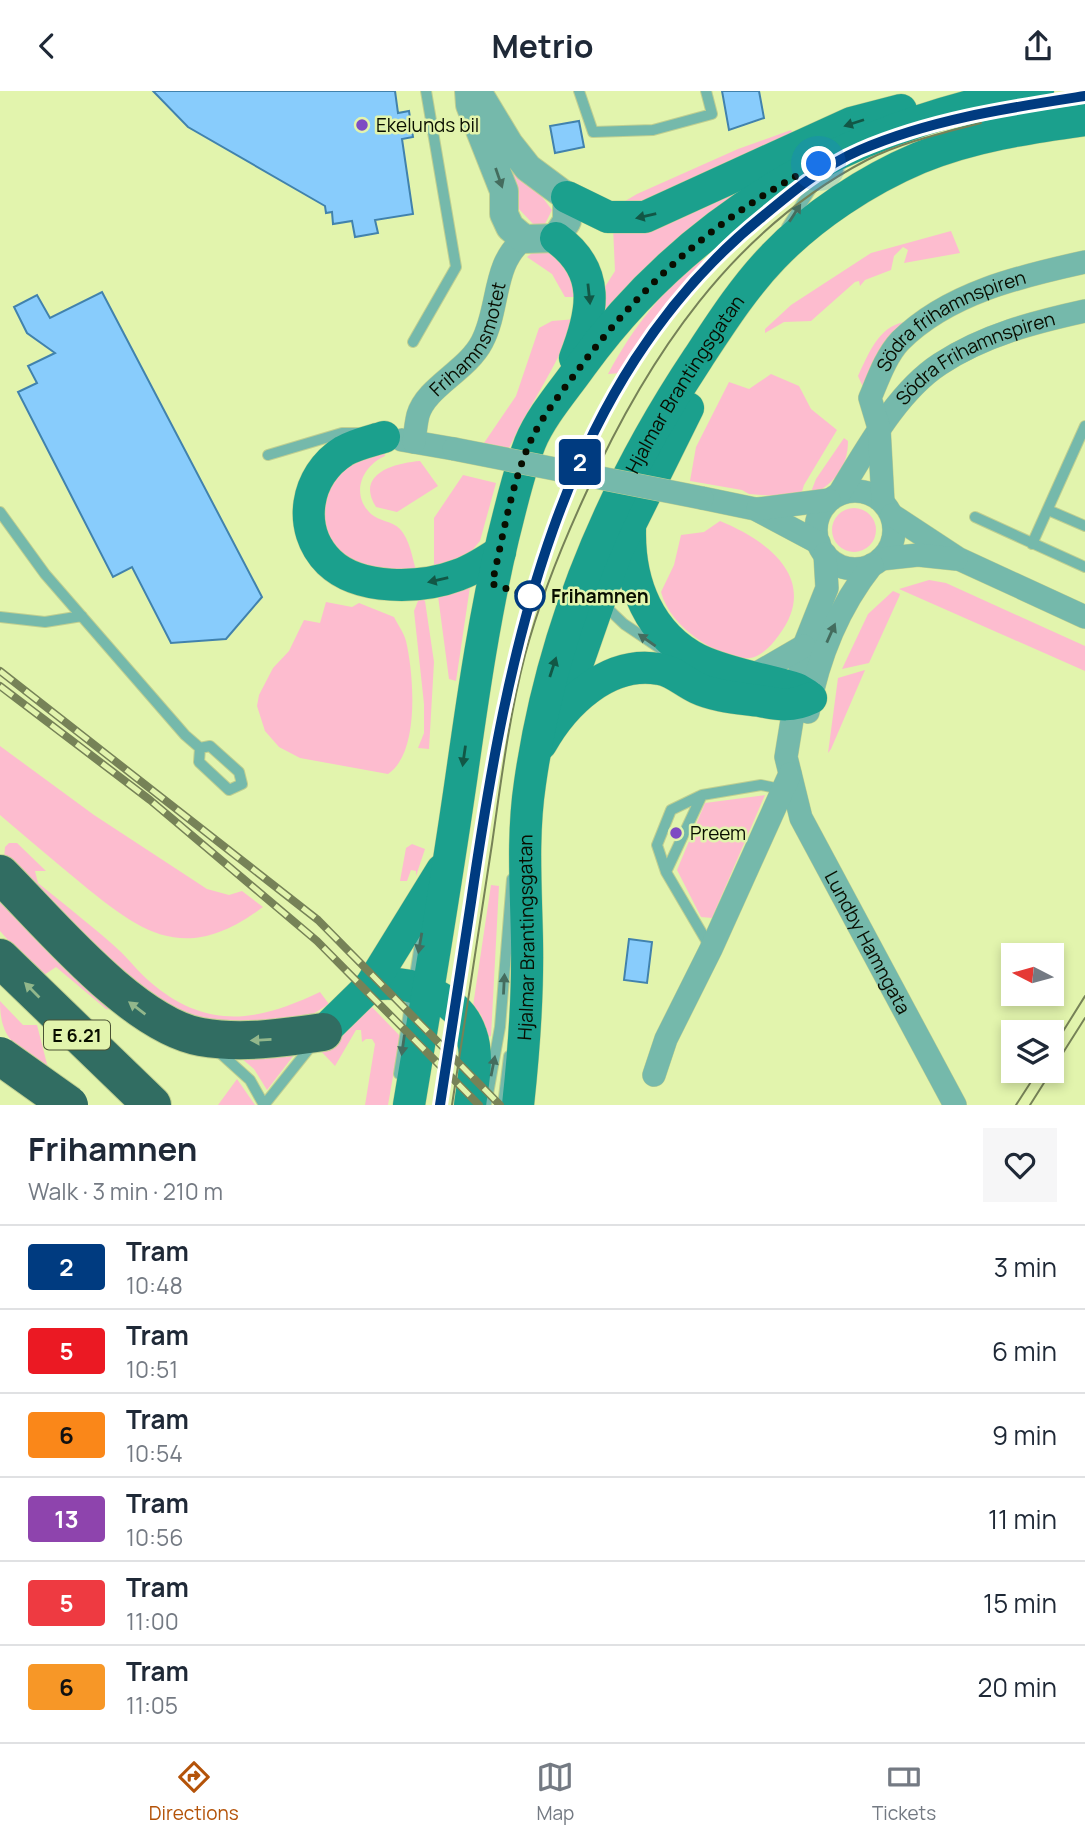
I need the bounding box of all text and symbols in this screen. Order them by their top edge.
text: Metrio [491,24,594,68]
icon: back [28,27,66,65]
icon: share [1019,27,1057,65]
place label: Ekelunds bil [376,112,479,138]
marker: Ekelunds bil [354,117,370,133]
one-way arrow [843,118,864,129]
your location [801,146,836,181]
one-way arrow [494,168,505,189]
one-way arrow [789,204,802,223]
one-way arrow [635,211,657,222]
street label: Södra frihamnspiren [870,264,1029,376]
street label: Frihamnsmotet [423,279,511,402]
one-way arrow [583,283,594,305]
street label: Hjalmar Brantingsgatan [619,290,750,478]
street label: Södra Frihamnspiren [889,305,1058,410]
line badge: 2 [557,439,603,485]
text: 2 [573,445,587,478]
one-way arrow [427,575,449,586]
marker: Frihamnen [515,581,545,611]
place label: Frihamnen [551,583,649,609]
one-way arrow [826,623,837,643]
one-way arrow [638,633,656,647]
one-way arrow [548,657,559,678]
one-way arrow [458,745,469,767]
place label: Preem [690,820,746,846]
marker: Preem [668,825,684,841]
street label: Hjalmar Brantingsgatan [511,834,540,1041]
street label: Lundby Hamngata [819,866,917,1019]
one-way arrow [414,932,425,954]
north arrow [1001,943,1064,1006]
map controls [1001,943,1064,1083]
one-way arrow [498,973,509,995]
one-way arrow [24,982,41,998]
one-way arrow [129,1000,147,1015]
button: layers [1001,1020,1064,1083]
road number: E 6.21 [44,1021,110,1050]
one-way arrow [250,1034,272,1045]
one-way arrow [397,1035,408,1057]
one-way arrow [487,1055,498,1077]
text: Frihamnen [28,1126,197,1171]
button: heart [983,1128,1057,1202]
text: Walk · 3 min · 210 m [28,1175,223,1207]
text: Tram [126,1233,189,1269]
text: 3 min [994,1249,1057,1285]
text: 2 [59,1250,74,1283]
text: 10:48 [126,1269,183,1301]
text: Tram [126,1317,189,1353]
text: 6 min [992,1333,1057,1369]
text: 5 [59,1334,74,1367]
text: 10:51 [126,1353,178,1385]
text: Tram [126,1401,189,1437]
text: 9 min [992,1417,1057,1453]
text: 6 [59,1418,74,1451]
text: 10:54 [126,1437,183,1469]
text: Tram [126,1485,189,1521]
text: 11 min [988,1501,1057,1537]
text: 13 [54,1502,79,1535]
text: 10:56 [126,1521,183,1553]
text: Tram [126,1569,189,1605]
text: 15 min [983,1585,1057,1621]
text: 5 [59,1586,74,1619]
text: 11:00 [126,1605,179,1637]
text: Tram [126,1653,189,1689]
text: 20 min [978,1669,1057,1705]
text: 6 [59,1670,74,1703]
text: 11:05 [126,1689,178,1721]
tab: Directions [149,1758,239,1826]
tab: Map [536,1758,574,1826]
tab: Tickets [872,1758,936,1826]

